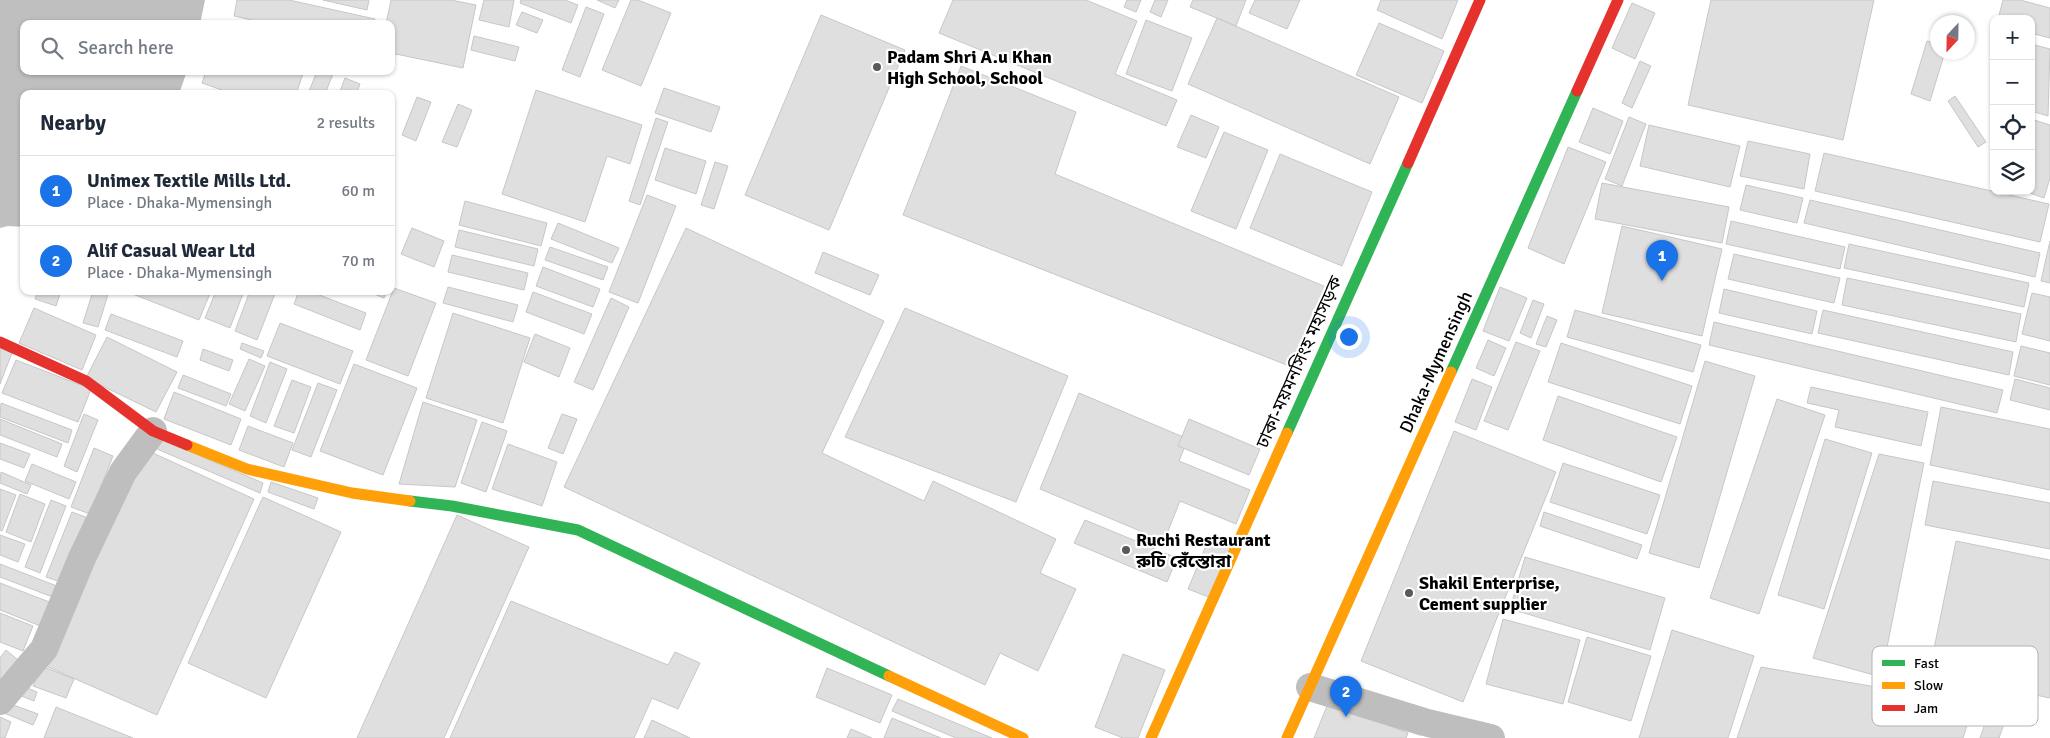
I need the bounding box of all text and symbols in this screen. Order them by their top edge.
north arrow [1930,15,1975,60]
map controls [1990,15,2035,195]
button: + [1990,15,2035,60]
search box [20,20,395,75]
icon: search [38,34,66,62]
text: Search here [78,36,174,60]
place label: Padam Shri A.u Khan High School, School [887,46,1052,89]
button: − [1990,60,2035,105]
marker: Padam Shri A.u Khan High School, School [871,61,883,73]
button: locate [1990,105,2035,150]
text: Nearby [40,110,106,136]
text: 2 results [316,113,375,133]
button: layers [1990,150,2035,195]
text: Unimex Textile Mills Ltd. [87,169,291,193]
text: 1 [52,181,60,201]
text: 60 m [341,181,375,201]
text: Place · Dhaka-Mymensingh [87,193,272,213]
text: Alif Casual Wear Ltd [87,239,255,263]
pin: 1 [1646,240,1678,281]
text: 2 [52,251,60,271]
text: 70 m [341,251,375,271]
text: Place · Dhaka-Mymensingh [87,263,272,283]
street label: ঢাকা-ময়মনসিংহ মহাসড়ক [1251,272,1347,452]
street label: Dhaka-Mymensingh [1395,288,1477,436]
your location [1336,324,1362,350]
place label: Ruchi Restaurant রুচি রেঁস্তোরা [1135,529,1271,572]
marker: Ruchi Restaurant রুচি রেঁস্তোরা [1120,544,1132,556]
place label: Shakil Enterprise, Cement supplier [1419,572,1560,615]
marker: Shakil Enterprise, Cement supplier [1403,587,1415,599]
legend [1872,646,2038,726]
text: Fast [1914,655,1939,672]
pin: 2 [1330,676,1362,717]
text: Slow [1914,677,1943,694]
text: Jam [1914,700,1938,717]

